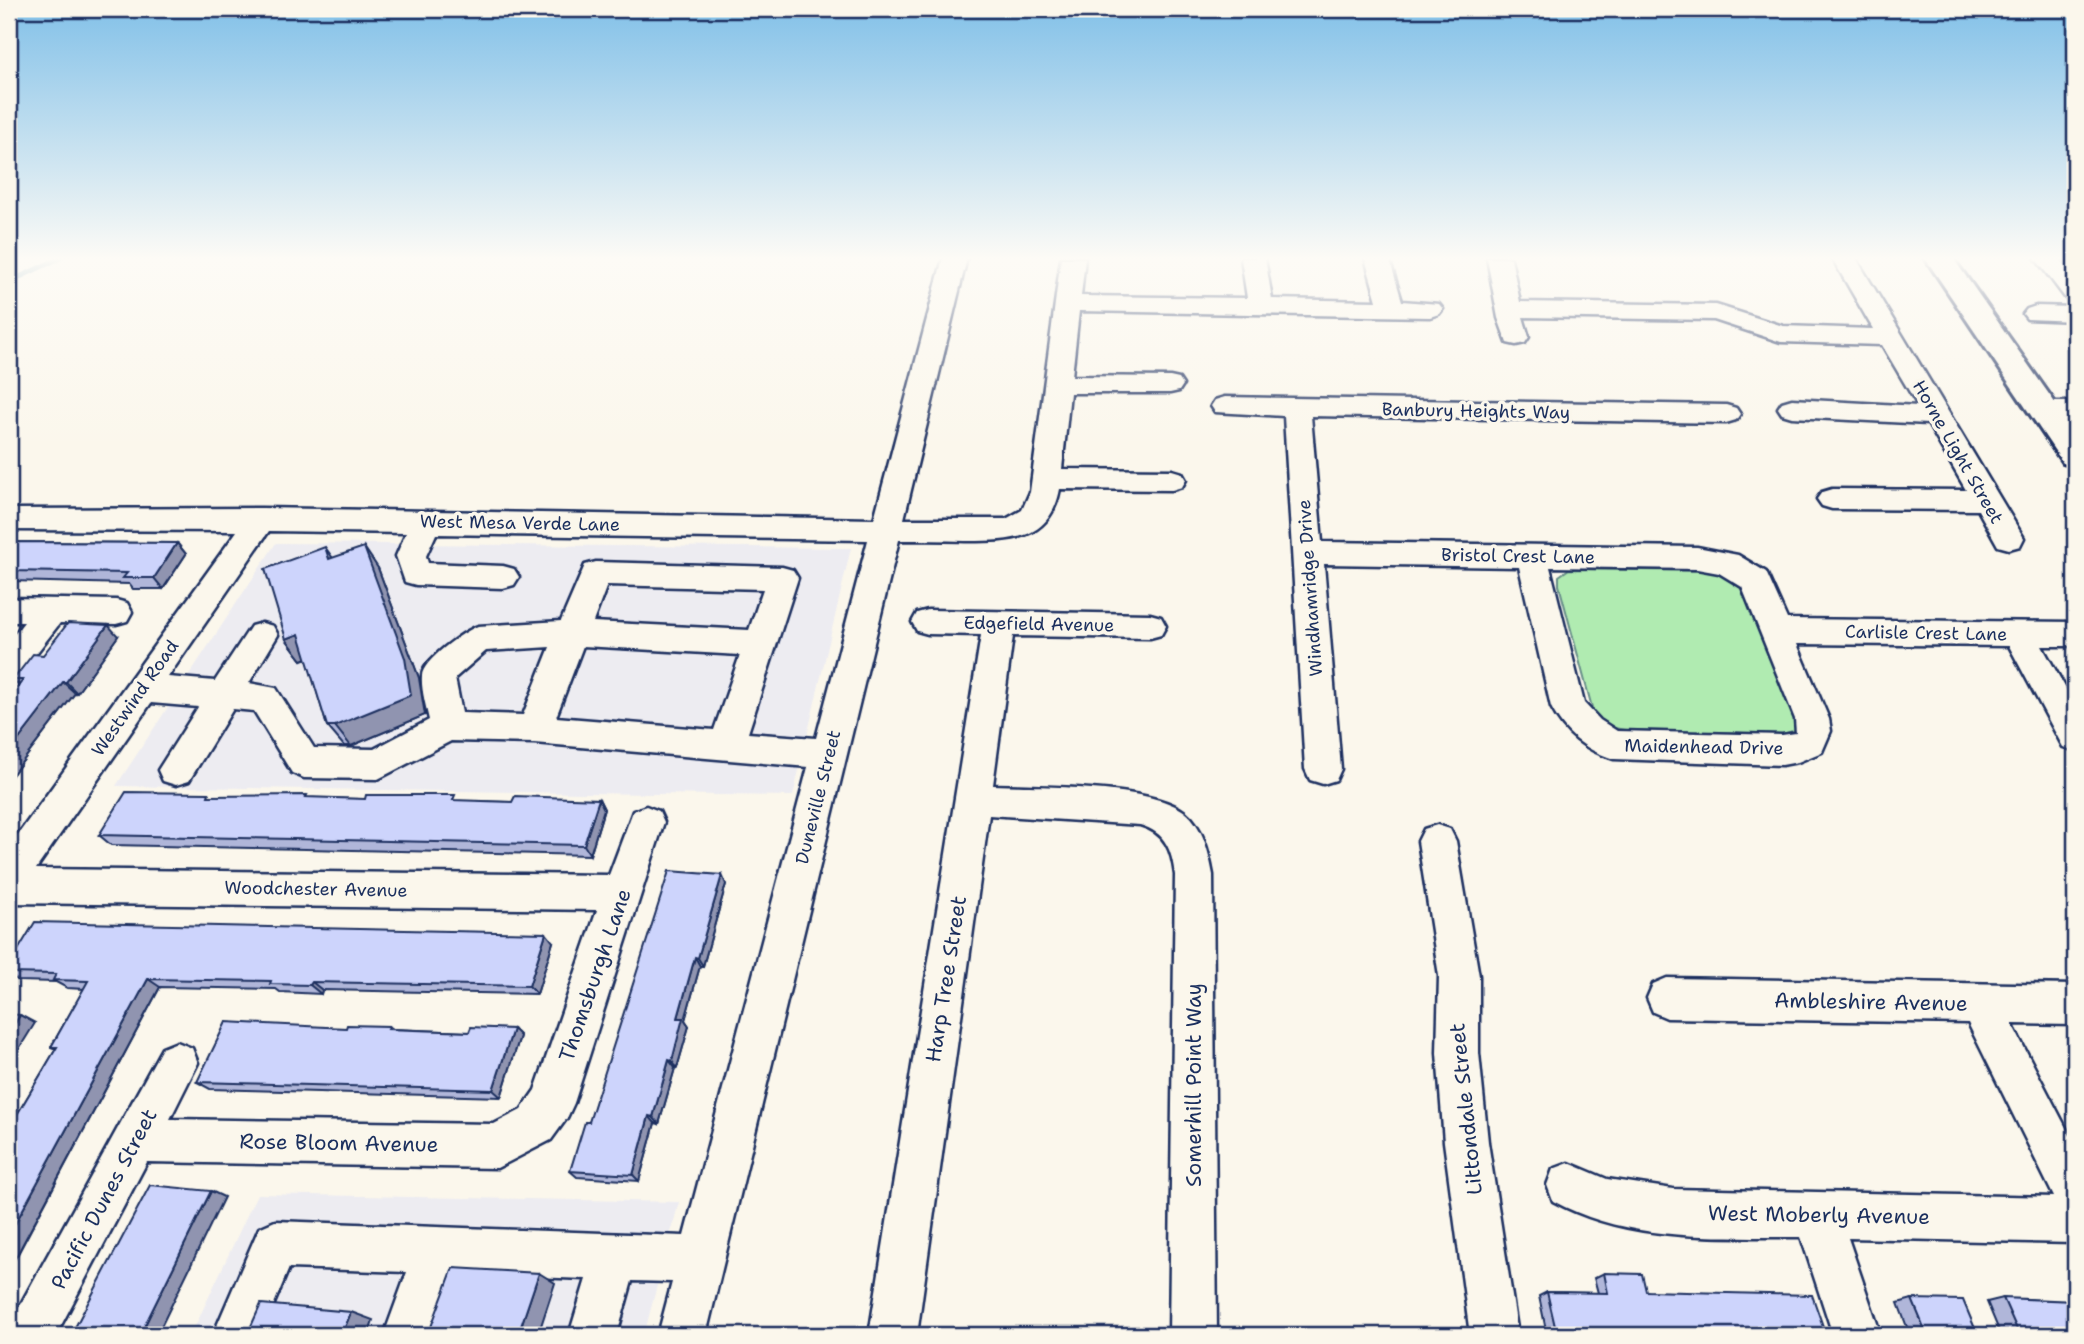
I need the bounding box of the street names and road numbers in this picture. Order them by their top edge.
street label: Horne Light Street [1907,376,2009,528]
street label: Banbury Heights Way [1382,397,1570,425]
street label: Windhamridge Drive [1292,499,1328,677]
street label: West Mesa Verde Lane [420,509,620,537]
street label: Bristol Crest Lane [1441,543,1595,569]
street label: Edgefield Avenue [963,611,1115,637]
street label: Carlisle Crest Lane [1845,620,2007,646]
street label: Westwind Road [86,635,184,761]
street label: Duneville Street [790,727,846,867]
street label: Maidenhead Drive [1624,734,1784,760]
street label: Woodchester Avenue [224,875,408,903]
street label: Thomsburgh Lane [552,885,638,1065]
street label: Harp Tree Street [919,894,973,1064]
street label: Somerhill Point Way [1180,983,1208,1187]
street label: Ambleshire Avenue [1774,986,1968,1018]
street label: Littondale Street [1443,1022,1489,1196]
street label: Pacific Dunes Street [44,1104,164,1294]
street label: Rose Bloom Avenue [239,1127,439,1159]
street label: West Moberly Avenue [1708,1199,1930,1231]

